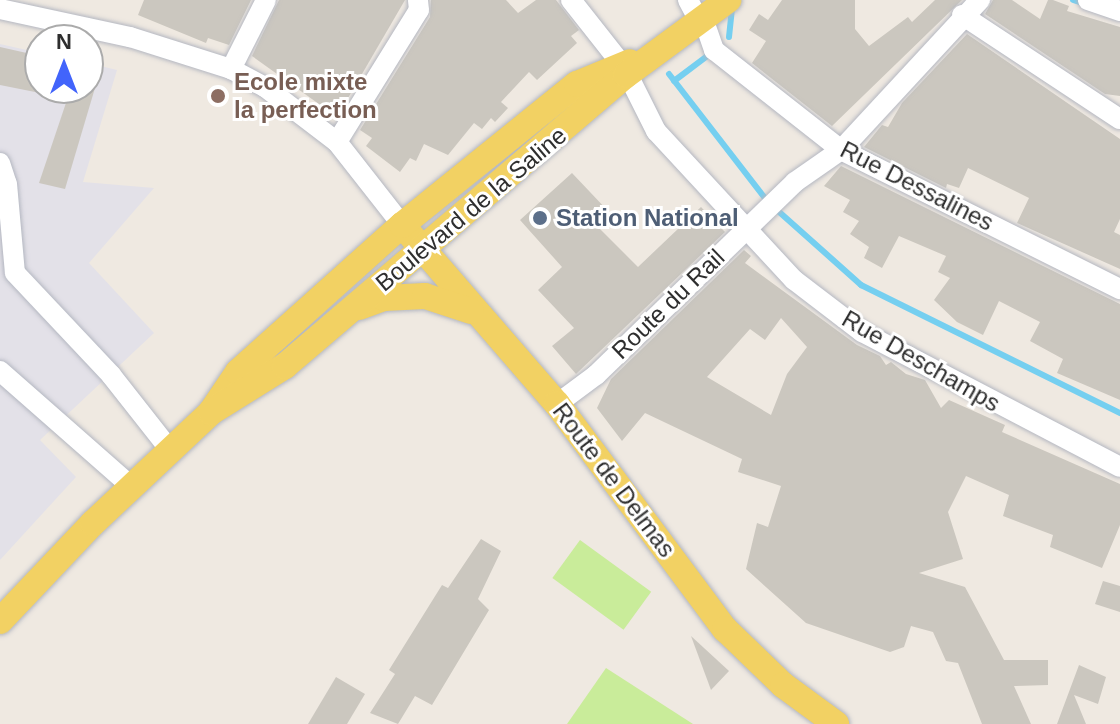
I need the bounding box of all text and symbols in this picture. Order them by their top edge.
north arrow [24,24,104,104]
text: N [56,29,72,54]
place label: Ecole mixte la perfection [234,68,377,124]
marker: Ecole mixte la perfection [209,87,227,105]
street label: Boulevard de la Saline [370,121,572,297]
street label: Rue Dessalines [836,135,998,237]
place label: Station National [556,204,739,232]
marker: Station National [531,209,549,227]
street label: Route du Rail [606,243,730,365]
street label: Rue Deschamps [837,304,1005,418]
street label: Route de Delmas [547,397,681,563]

